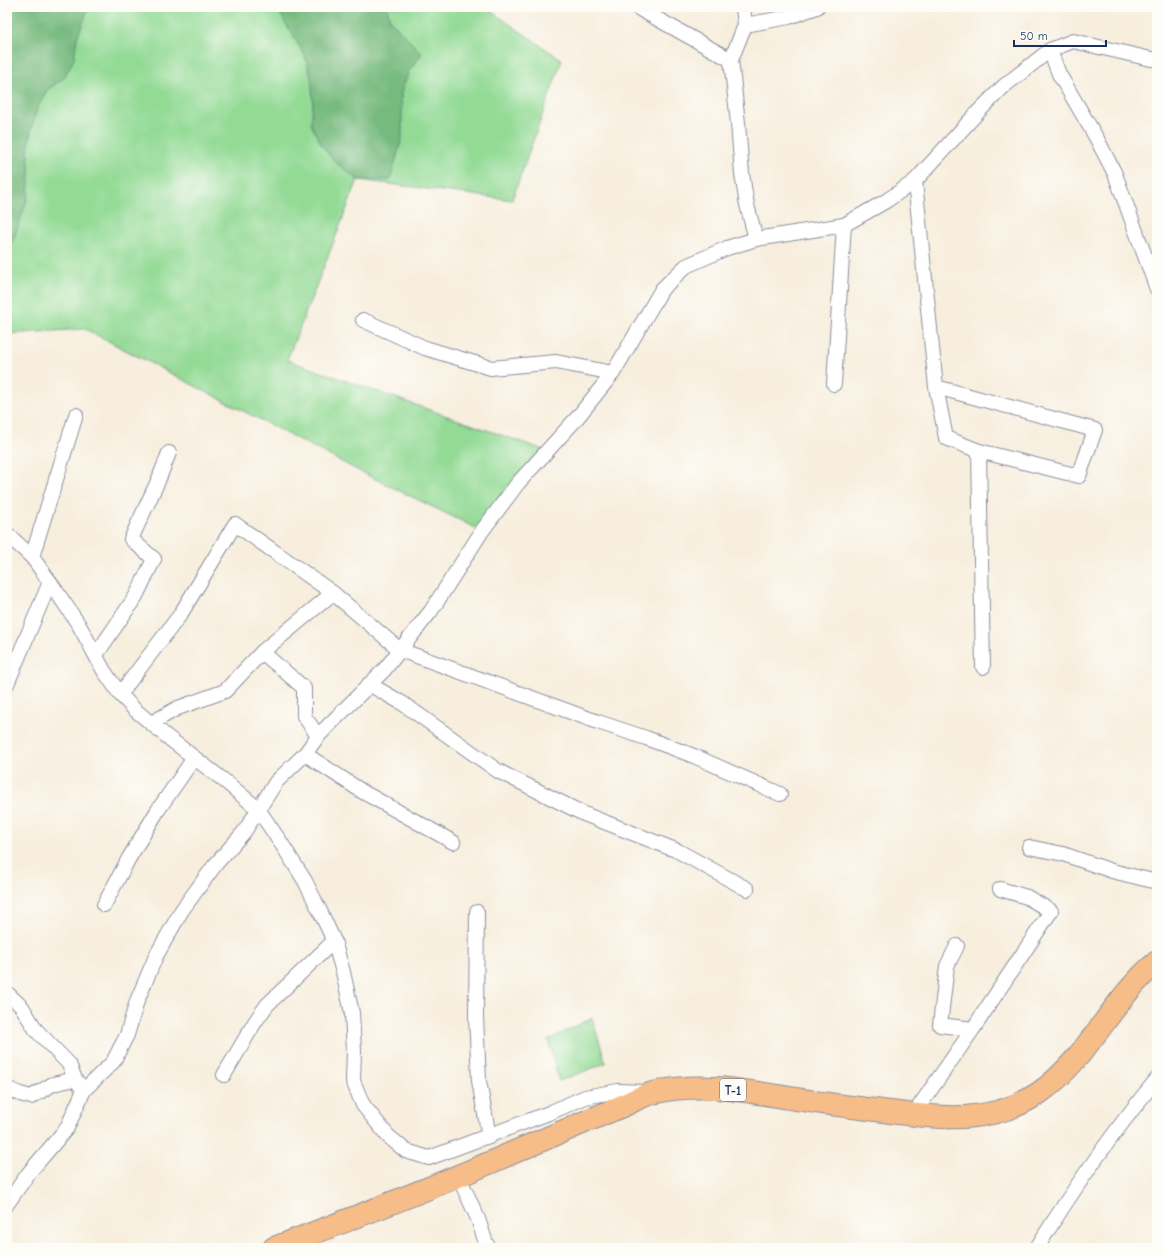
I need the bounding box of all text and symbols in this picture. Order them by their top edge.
scale bar [1014,22,1106,48]
text: 50 m [1020,29,1048,43]
road number: T-1 [720,1079,746,1101]

